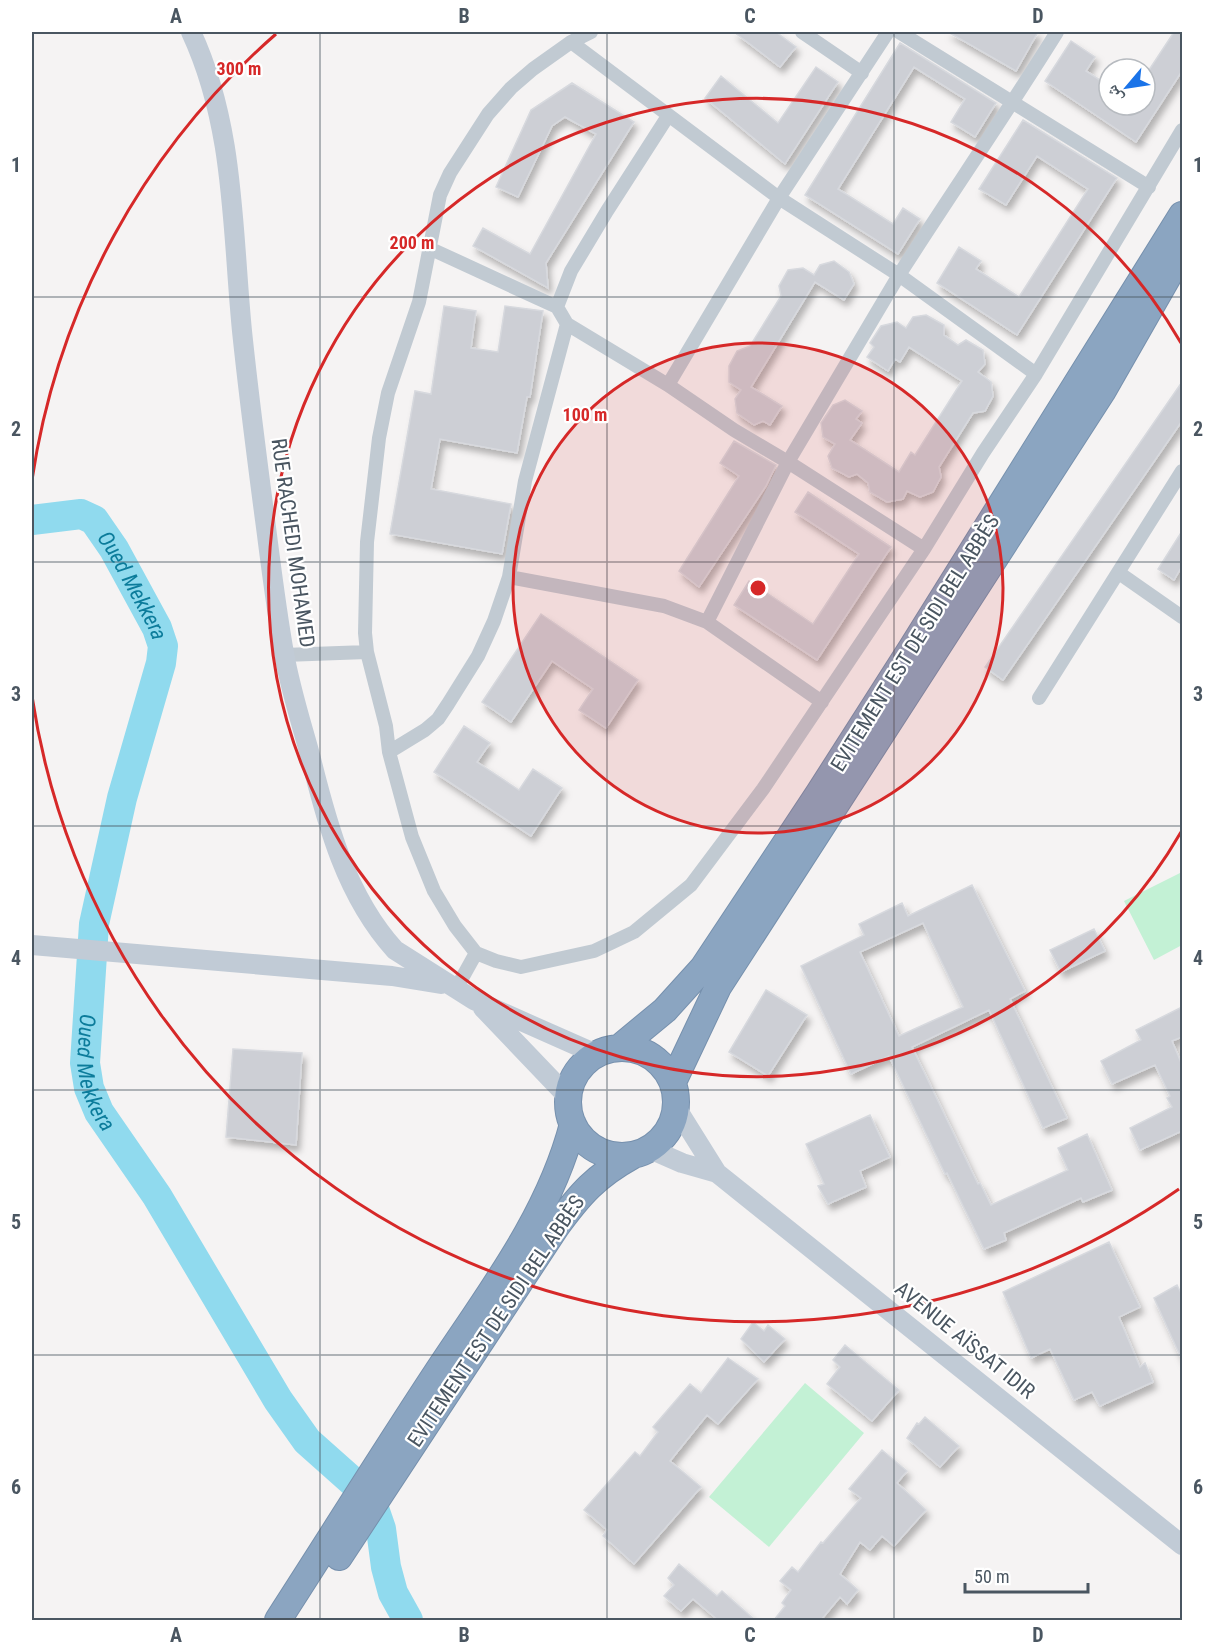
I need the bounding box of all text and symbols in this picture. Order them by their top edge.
text: A [170,4,182,28]
text: B [458,4,470,28]
text: C [744,4,756,28]
text: D [1032,4,1044,28]
north arrow [1097,57,1157,117]
text: 300 m [217,58,261,79]
text: ش [1102,82,1127,106]
text: 1 [11,153,21,177]
text: 1 [1193,153,1203,177]
text: 200 m [390,232,434,253]
text: 100 m [563,404,607,425]
text: 2 [11,417,21,441]
text: 2 [1193,417,1203,441]
street label: RUE RACHEDI MOHAMED [266,437,320,649]
street label: EVITEMENT EST DE SIDI BEL ABBÈS [826,510,1004,776]
water label: Oued Mekkera [92,527,172,643]
centre of rings [748,578,768,598]
text: 3 [11,682,21,706]
text: 3 [1193,682,1203,706]
text: 4 [11,946,21,970]
text: 4 [1193,946,1203,970]
water label: Oued Mekkera [72,1013,120,1136]
street label: EVITEMENT EST DE SIDI BEL ABBÈS [403,1191,589,1451]
text: 5 [11,1210,21,1234]
text: 5 [1193,1210,1203,1234]
street label: AVENUE AÏSSAT IDIR [890,1276,1040,1404]
text: 6 [11,1475,21,1499]
text: 6 [1193,1475,1203,1499]
scale bar [965,1556,1088,1594]
text: 50 m [974,1566,1009,1587]
text: A [170,1623,182,1647]
text: B [458,1623,470,1647]
text: C [744,1623,756,1647]
text: D [1032,1623,1044,1647]

